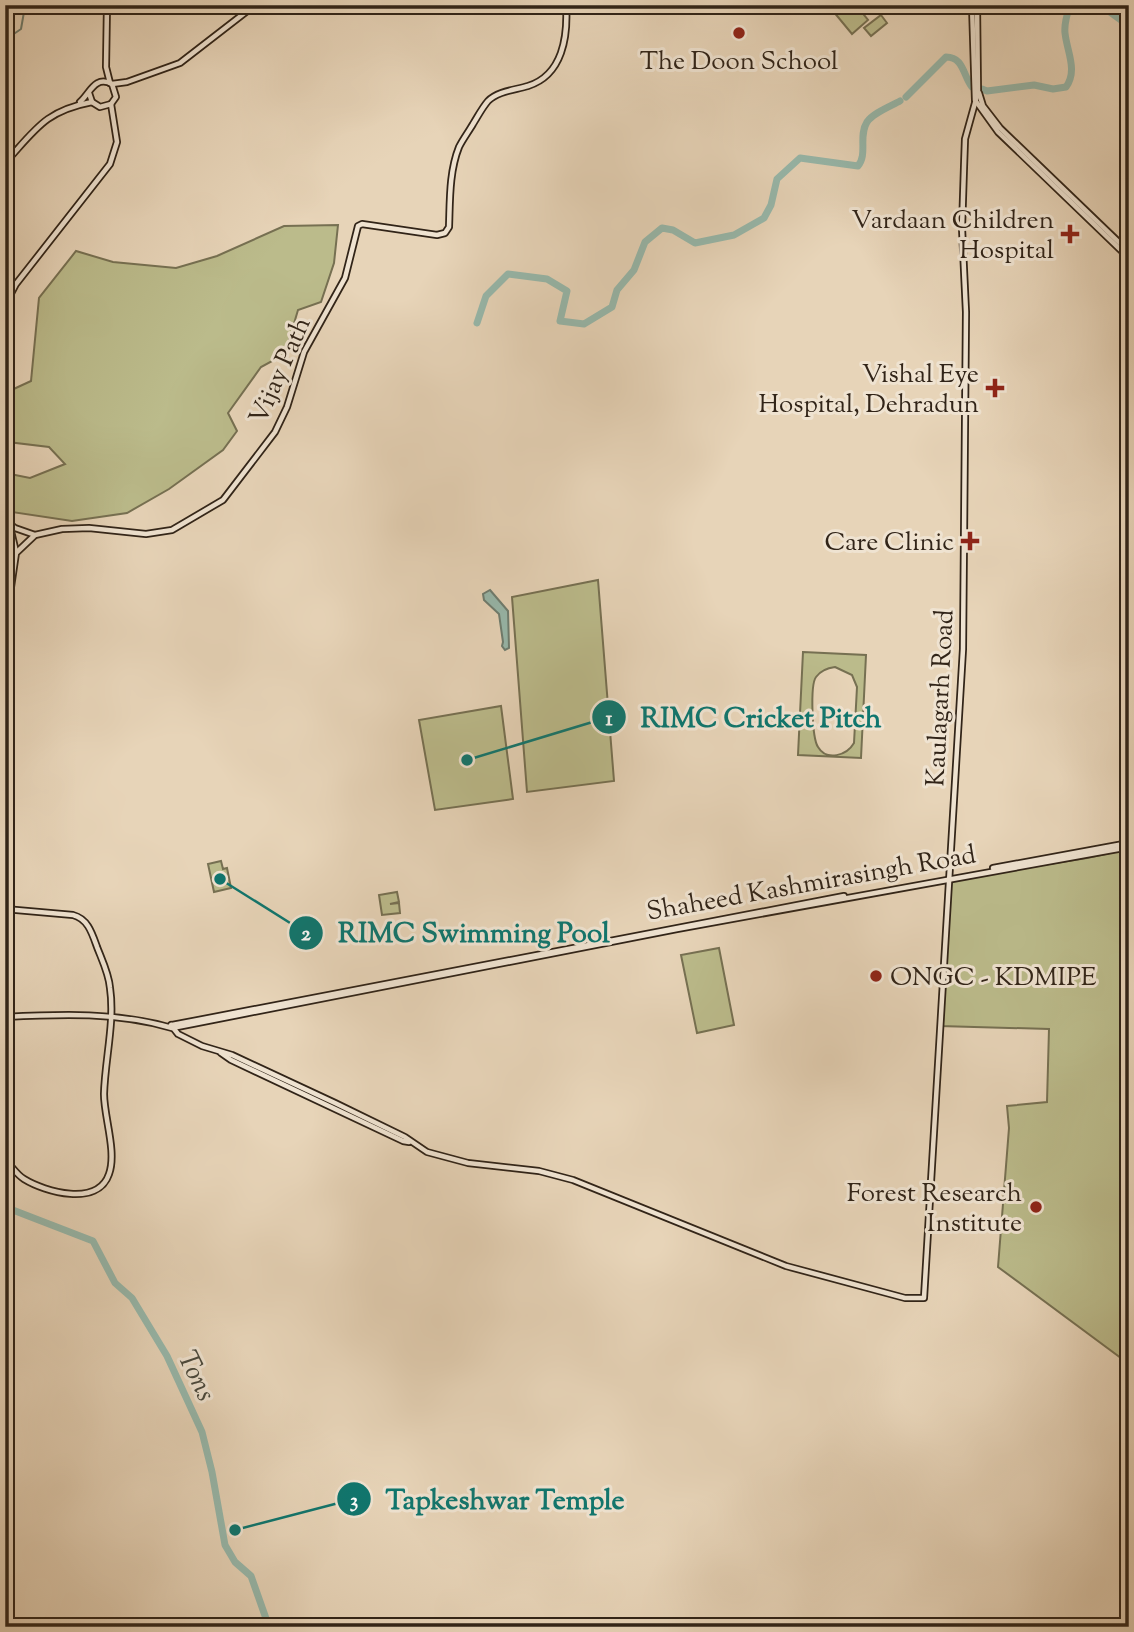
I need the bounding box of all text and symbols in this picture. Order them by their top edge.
marker: The Doon School [731,25,747,41]
place label: The Doon School [640,44,838,81]
place label: Vardaan Children Hospital [851,203,1054,270]
marker: Vardaan Children Hospital [1060,224,1080,244]
street label: Vijay Path [241,311,321,431]
place label: Vishal Eye Hospital, Dehradun [758,357,979,424]
marker: Vishal Eye Hospital, Dehradun [985,378,1005,398]
place label: Care Clinic [824,525,954,562]
marker: Care Clinic [960,531,980,551]
street label: Kaulagarh Road [918,608,965,788]
callout: RIMC Cricket Pitch [591,693,895,742]
text: RIMC Cricket Pitch [640,700,882,740]
text: 1 [605,705,613,735]
street label: Shaheed Kashmirasingh Road [644,837,979,932]
callout: RIMC Swimming Pool [289,908,624,957]
text: RIMC Swimming Pool [338,915,610,955]
text: 2 [301,920,311,950]
place label: ONGC - KDMIPE [890,960,1097,997]
marker: ONGC - KDMIPE [868,968,884,984]
place label: Forest Research Institute [847,1176,1022,1243]
marker: Forest Research Institute [1028,1199,1044,1215]
water label: Tons [166,1344,225,1409]
callout: Tapkeshwar Temple [337,1475,639,1524]
text: Tapkeshwar Temple [385,1482,625,1522]
text: 3 [350,1487,358,1517]

